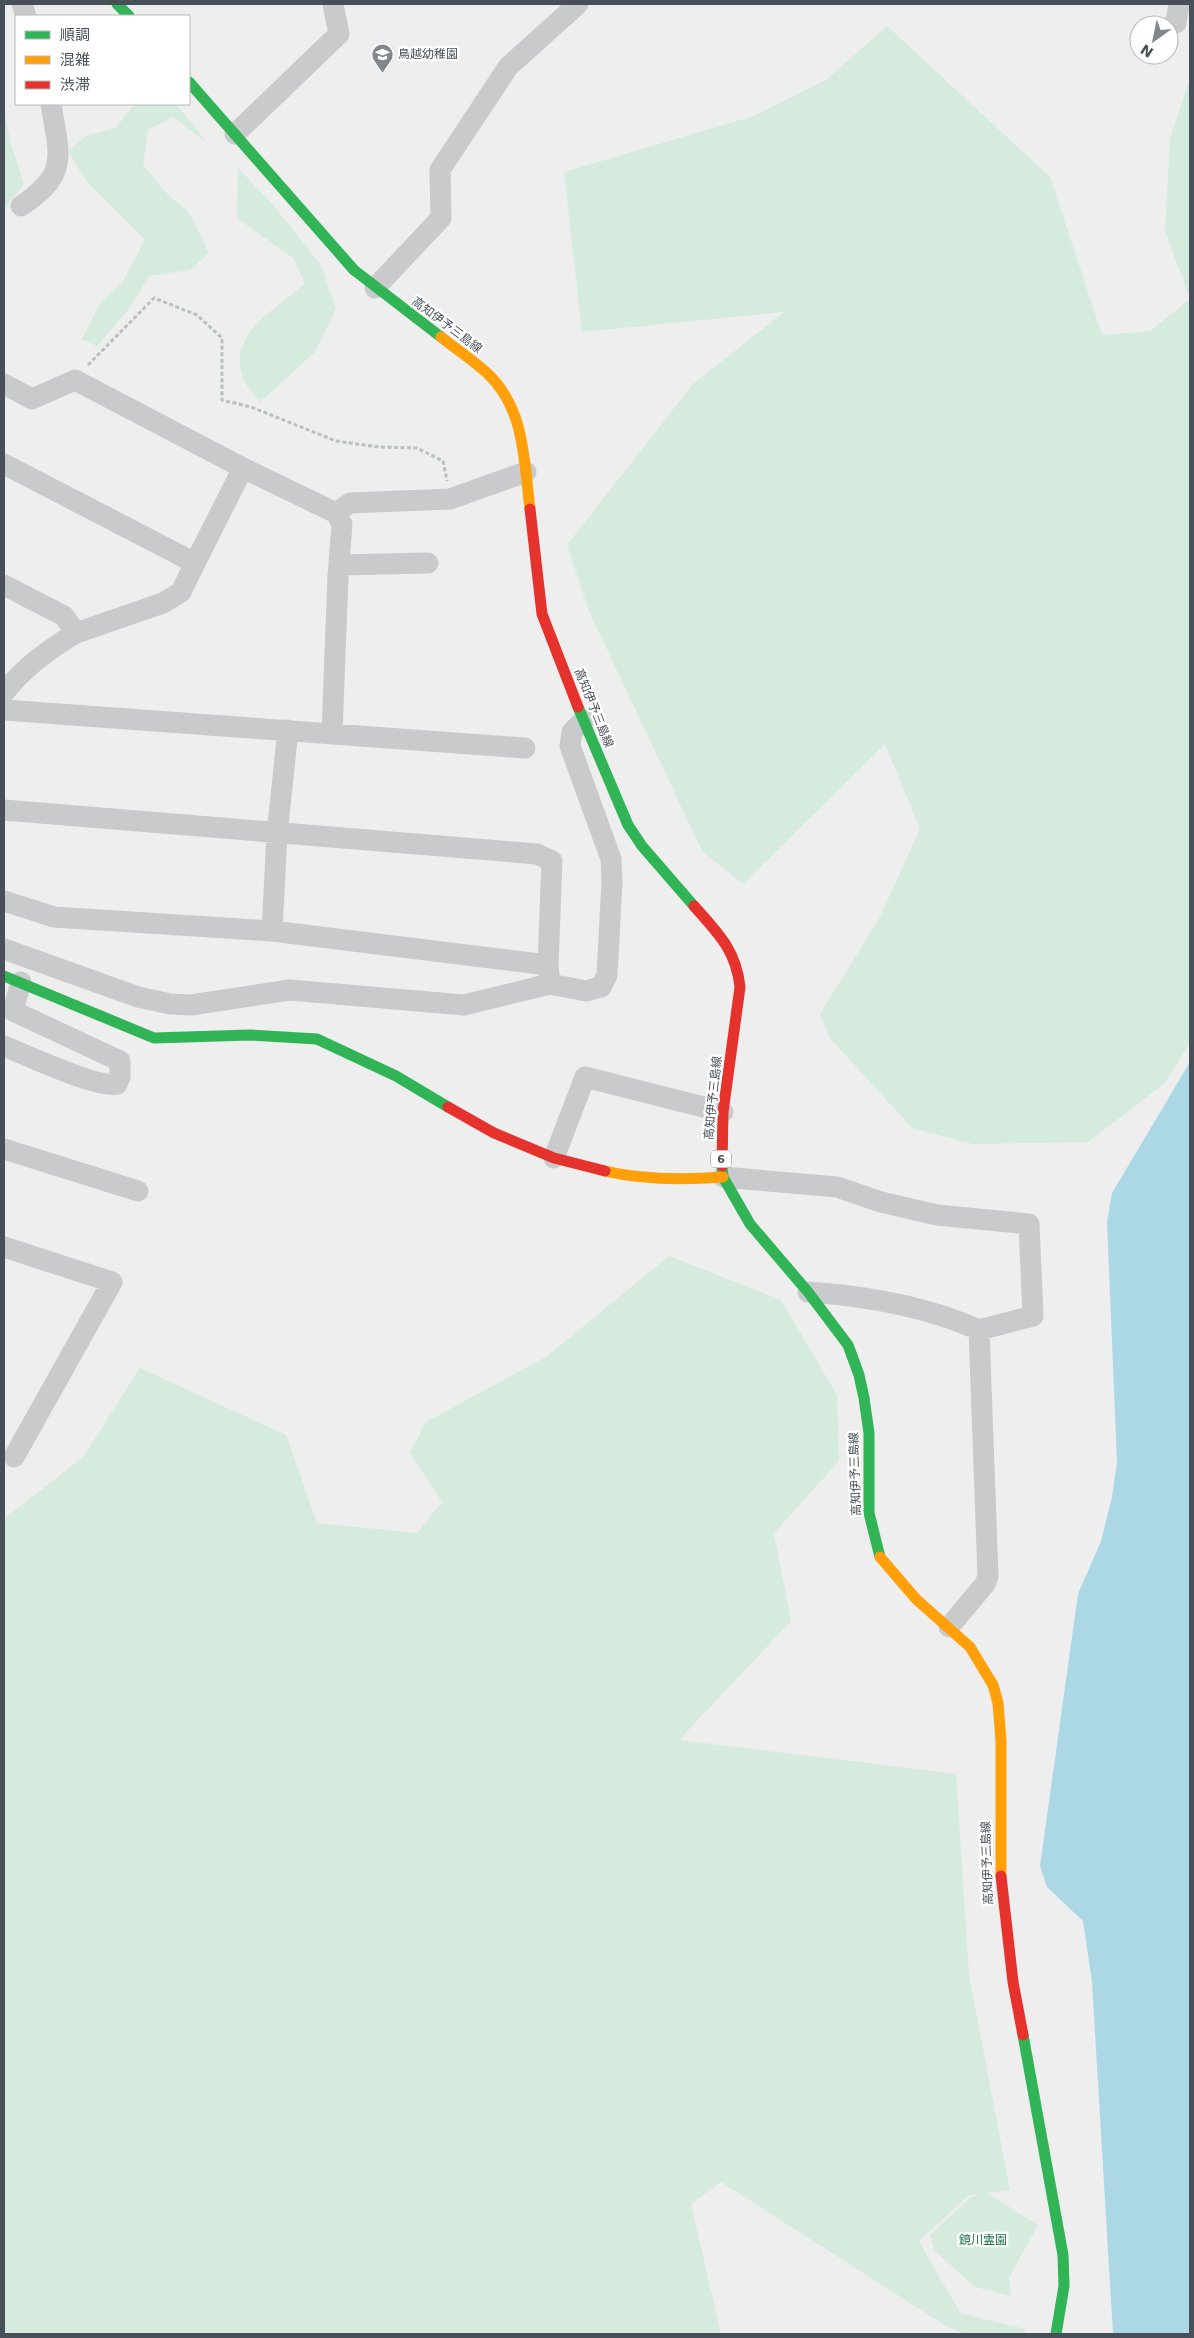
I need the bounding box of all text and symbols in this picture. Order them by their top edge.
legend [15,15,190,105]
north arrow [1129,15,1179,65]
text: 順調 [60,26,90,44]
text: N [1138,41,1156,61]
school or university icon: 鳥越幼稚園 [370,42,394,73]
place label: 鳥越幼稚園 [398,47,458,61]
text: 混雑 [60,51,90,69]
text: 渋滞 [60,76,90,94]
street label: 高知伊予三島線 [409,294,485,356]
street label: 高知伊予三島線 [572,666,616,750]
street label: 高知伊予三島線 [702,1055,724,1141]
road number: 6 [711,1150,731,1168]
street label: 高知伊予三島線 [847,1432,863,1516]
street label: 高知伊予三島線 [979,1821,995,1905]
park label: 鏡川霊園 [959,2233,1007,2247]

